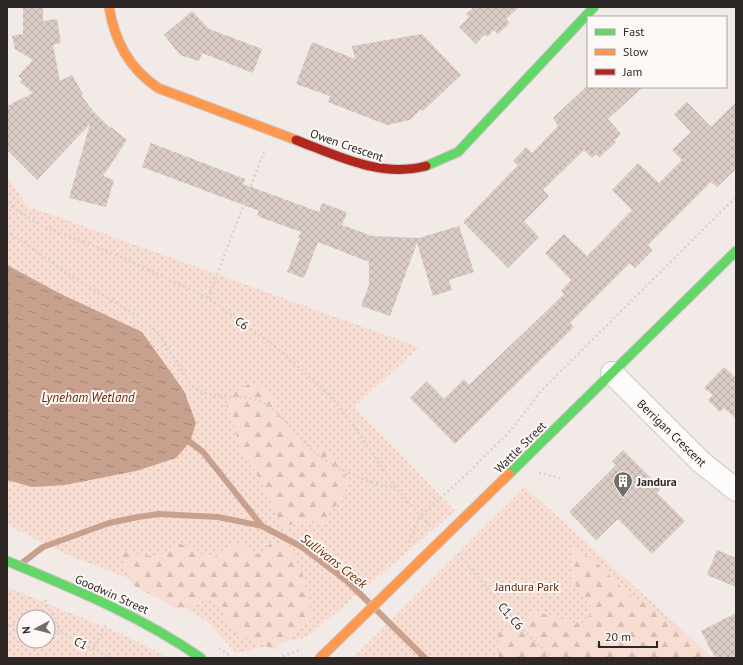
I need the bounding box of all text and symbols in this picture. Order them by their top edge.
legend [587,16,727,88]
text: Fast [623,24,644,39]
text: Slow [623,44,648,59]
text: Jam [622,64,642,79]
street label: Owen Crescent [308,125,386,165]
street label: C6 [232,313,252,333]
water label: Lyneham Wetland [41,389,135,406]
street label: Berrigan Crescent [634,396,710,470]
street label: Wattle Street [491,418,549,476]
building icon: Jandura [612,470,634,498]
place label: Jandura [636,474,677,489]
water label: Sullivans Creek [297,530,372,593]
street label: Goodwin Street [73,571,151,617]
park label: Jandura Park [494,579,559,594]
street label: C1, C6 [495,599,527,633]
north arrow [16,609,56,649]
scale bar [599,623,657,649]
text: N [19,626,33,635]
text: 20 m [605,629,631,644]
street label: C1 [72,633,90,653]

